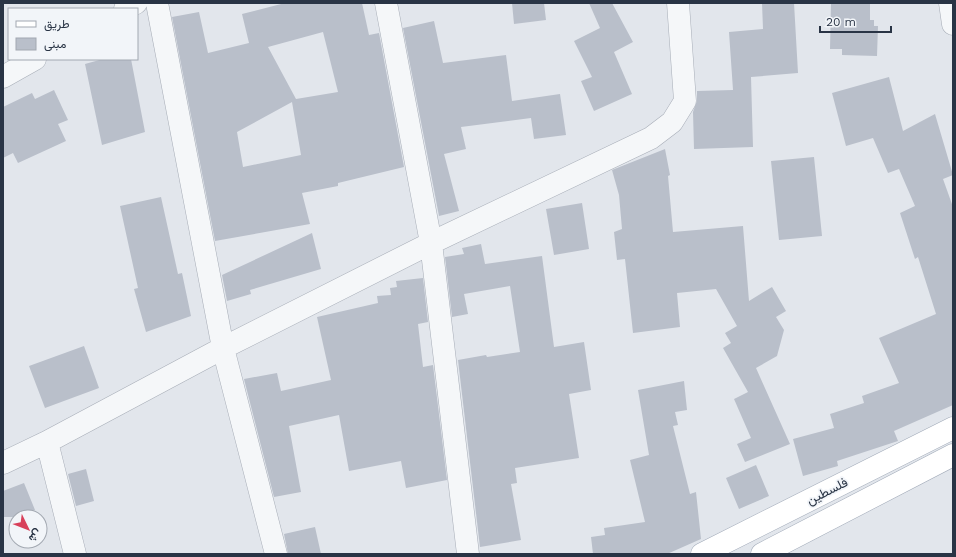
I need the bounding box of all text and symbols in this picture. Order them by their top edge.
legend [8,8,138,60]
scale bar [820,8,891,34]
text: 20 m [826,15,856,29]
text: طريق [44,17,70,32]
text: مبنى [44,37,66,52]
street label: فلسطين [804,474,851,509]
north arrow [8,509,48,549]
text: ش [26,526,44,545]

